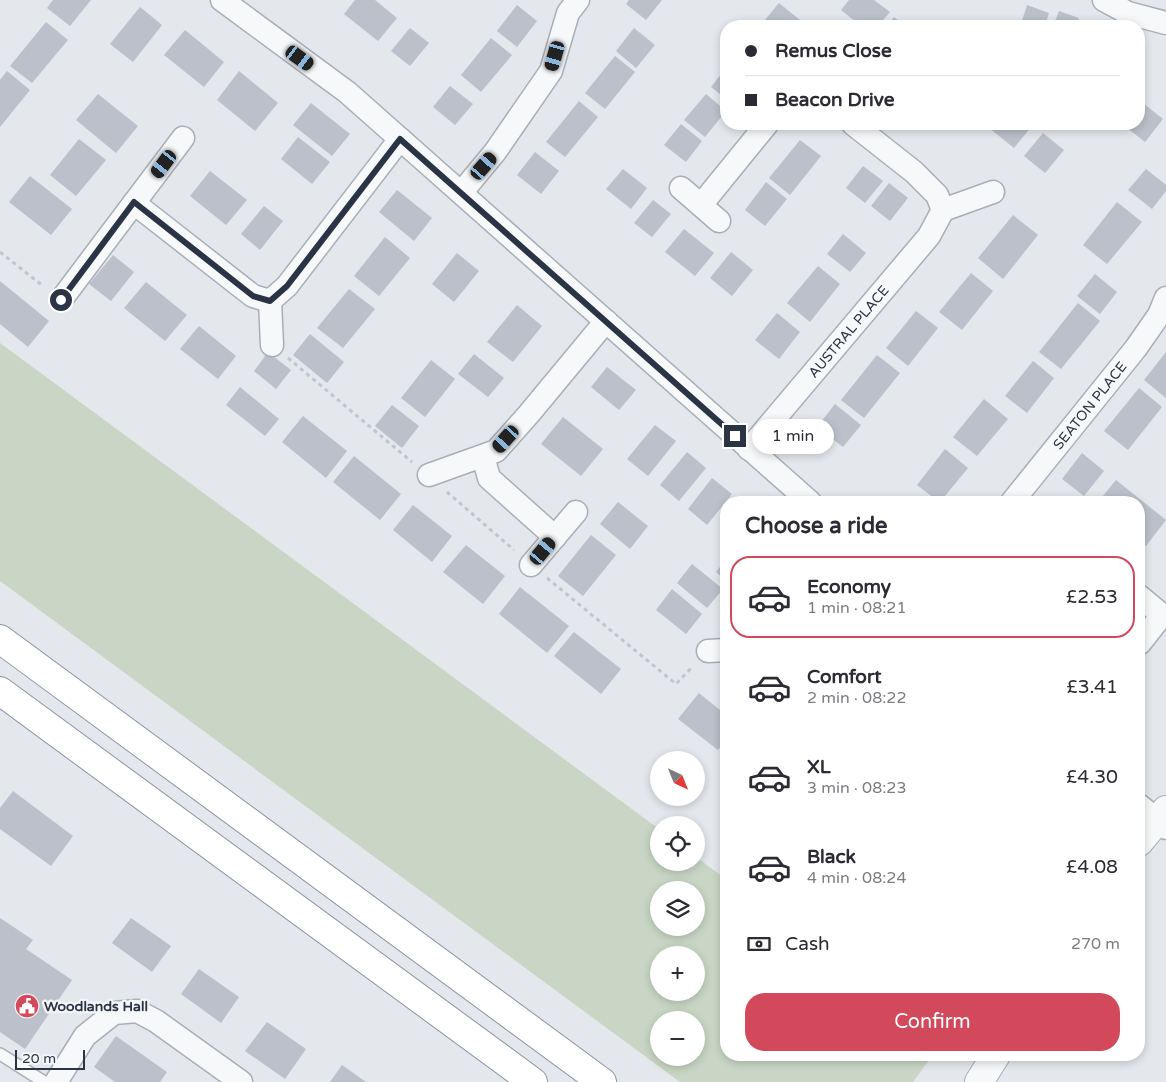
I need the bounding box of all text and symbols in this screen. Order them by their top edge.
car [543,40,566,72]
text: Remus Close [775,40,892,62]
car [283,43,316,73]
text: Beacon Drive [775,89,894,111]
car [148,148,179,180]
car [468,150,499,182]
street label: AUSTRAL PLACE [805,282,892,381]
route start [50,289,72,311]
street label: SEATON PLACE [1049,358,1130,453]
callout: 1 min [752,418,835,454]
car [490,423,521,455]
route end [724,425,746,447]
text: 1 min [772,426,814,446]
text: Choose a ride [745,513,888,539]
car [527,535,558,567]
icon: car [747,575,792,620]
text: Economy [807,576,891,598]
text: £2.53 [1066,586,1118,608]
text: 1 min · 08:21 [807,598,906,618]
icon: car [747,665,792,710]
text: Comfort [807,666,881,688]
text: £3.41 [1066,676,1118,698]
text: 2 min · 08:22 [807,688,906,708]
north arrow [650,751,705,806]
map controls [650,751,705,1066]
icon: car [747,755,792,800]
text: XL [807,756,831,778]
text: £4.30 [1066,766,1118,788]
text: 3 min · 08:23 [807,778,906,798]
button: locate [650,816,705,871]
icon: car [747,845,792,890]
text: Black [807,846,856,868]
text: £4.08 [1066,856,1118,878]
text: 4 min · 08:24 [807,868,906,888]
button: layers [650,881,705,936]
icon: cash [745,930,773,958]
text: Cash [785,933,830,955]
text: 270 m [1071,934,1120,954]
button: + [650,946,705,1001]
public building icon: Woodlands Hall [14,993,40,1019]
button: Confirm [745,993,1120,1051]
place label: Woodlands Hall [44,998,148,1015]
button: − [650,1011,705,1066]
scale bar [15,1047,85,1070]
text: 20 m [22,1050,56,1067]

